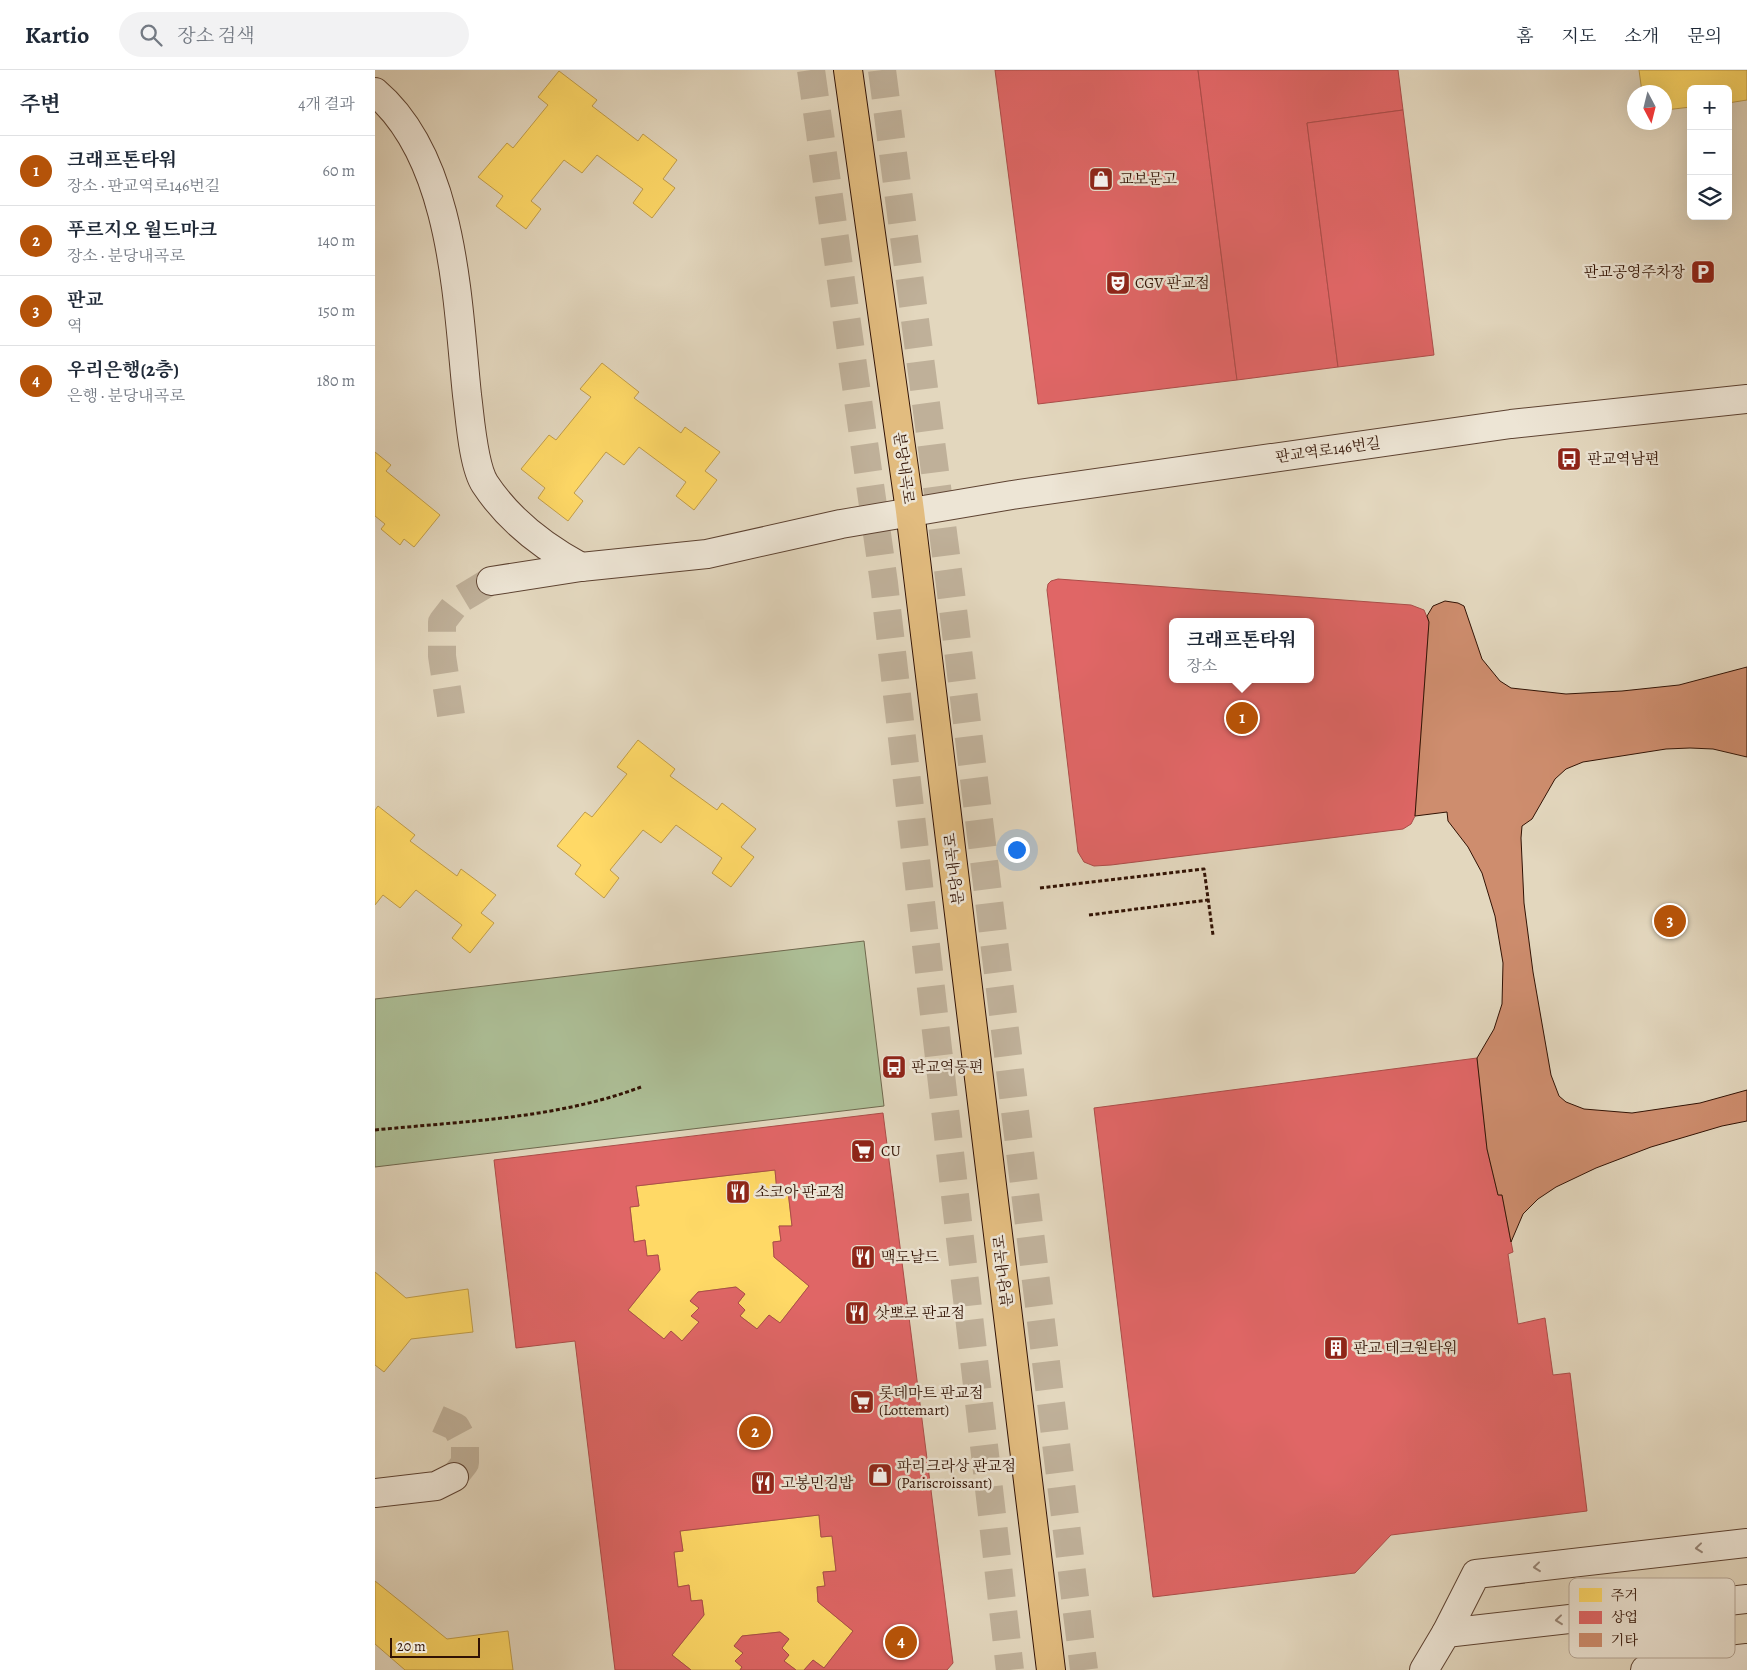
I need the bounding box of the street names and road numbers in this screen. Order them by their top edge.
street label: 분당내곡로 [889,431,919,506]
street label: 판교역로146번길 [1274,433,1382,467]
street label: 분당내곡로 [940,831,968,906]
street label: 분당내곡로 [989,1233,1017,1308]

